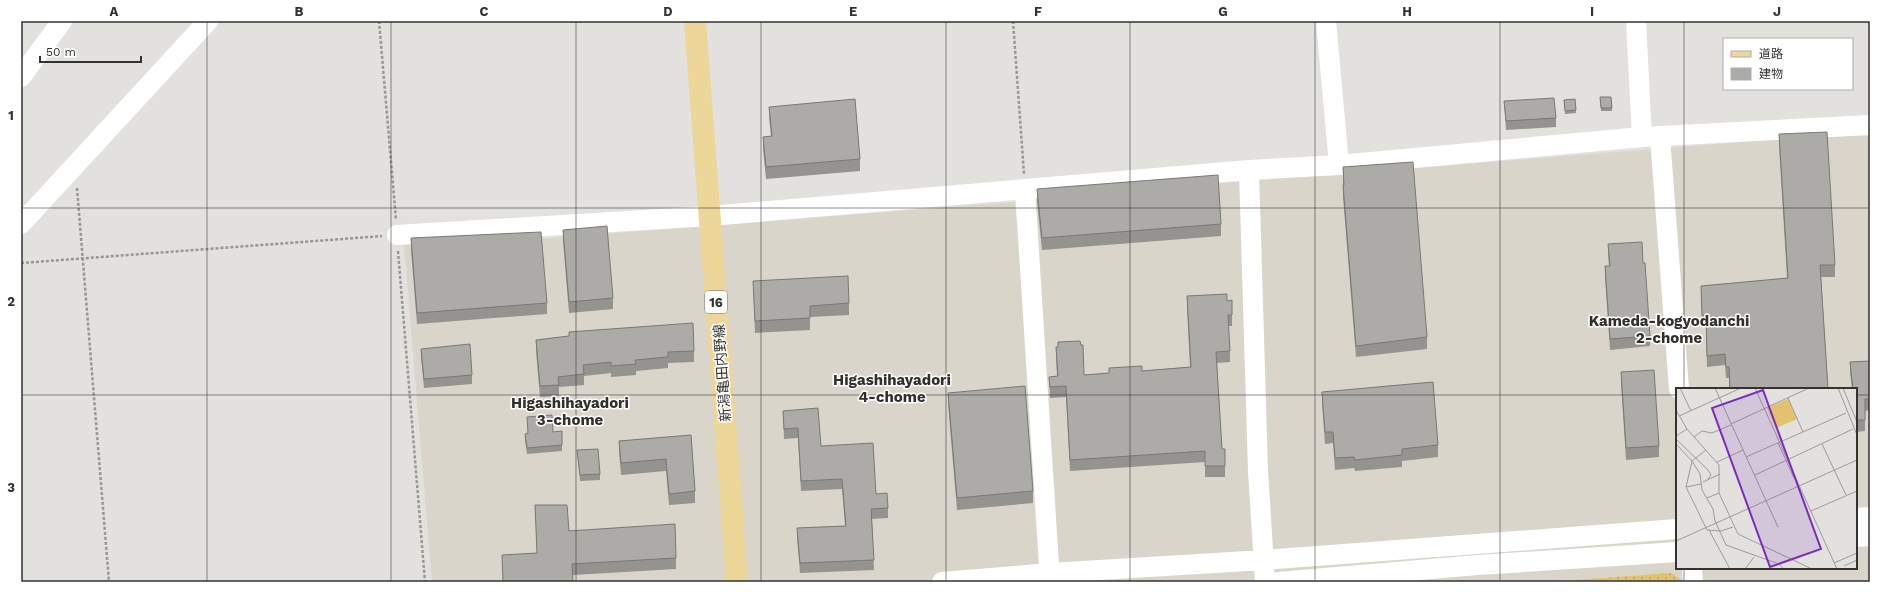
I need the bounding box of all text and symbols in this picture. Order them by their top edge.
text: A [110,4,119,19]
text: B [295,4,304,19]
text: C [480,4,489,19]
text: D [663,4,673,19]
text: E [849,4,857,19]
text: F [1034,4,1042,19]
text: G [1218,4,1228,19]
text: H [1402,4,1412,19]
text: I [1590,4,1594,19]
text: J [1773,4,1781,19]
scale bar [40,38,141,64]
legend [1723,38,1853,90]
text: 50 m [46,45,76,59]
text: 道路 [1759,47,1783,61]
text: 建物 [1759,67,1783,81]
text: 1 [8,108,14,123]
road number: 16 [705,291,727,313]
text: 2 [7,294,15,309]
district label: Kameda-kogyodanchi 2-chome [1589,312,1749,347]
street label: 新潟亀田内野線 [711,324,733,422]
district label: Higashihayadori 4-chome [833,371,951,406]
inset map [1676,388,1857,569]
district label: Higashihayadori 3-chome [511,394,629,429]
text: 3 [7,480,15,495]

